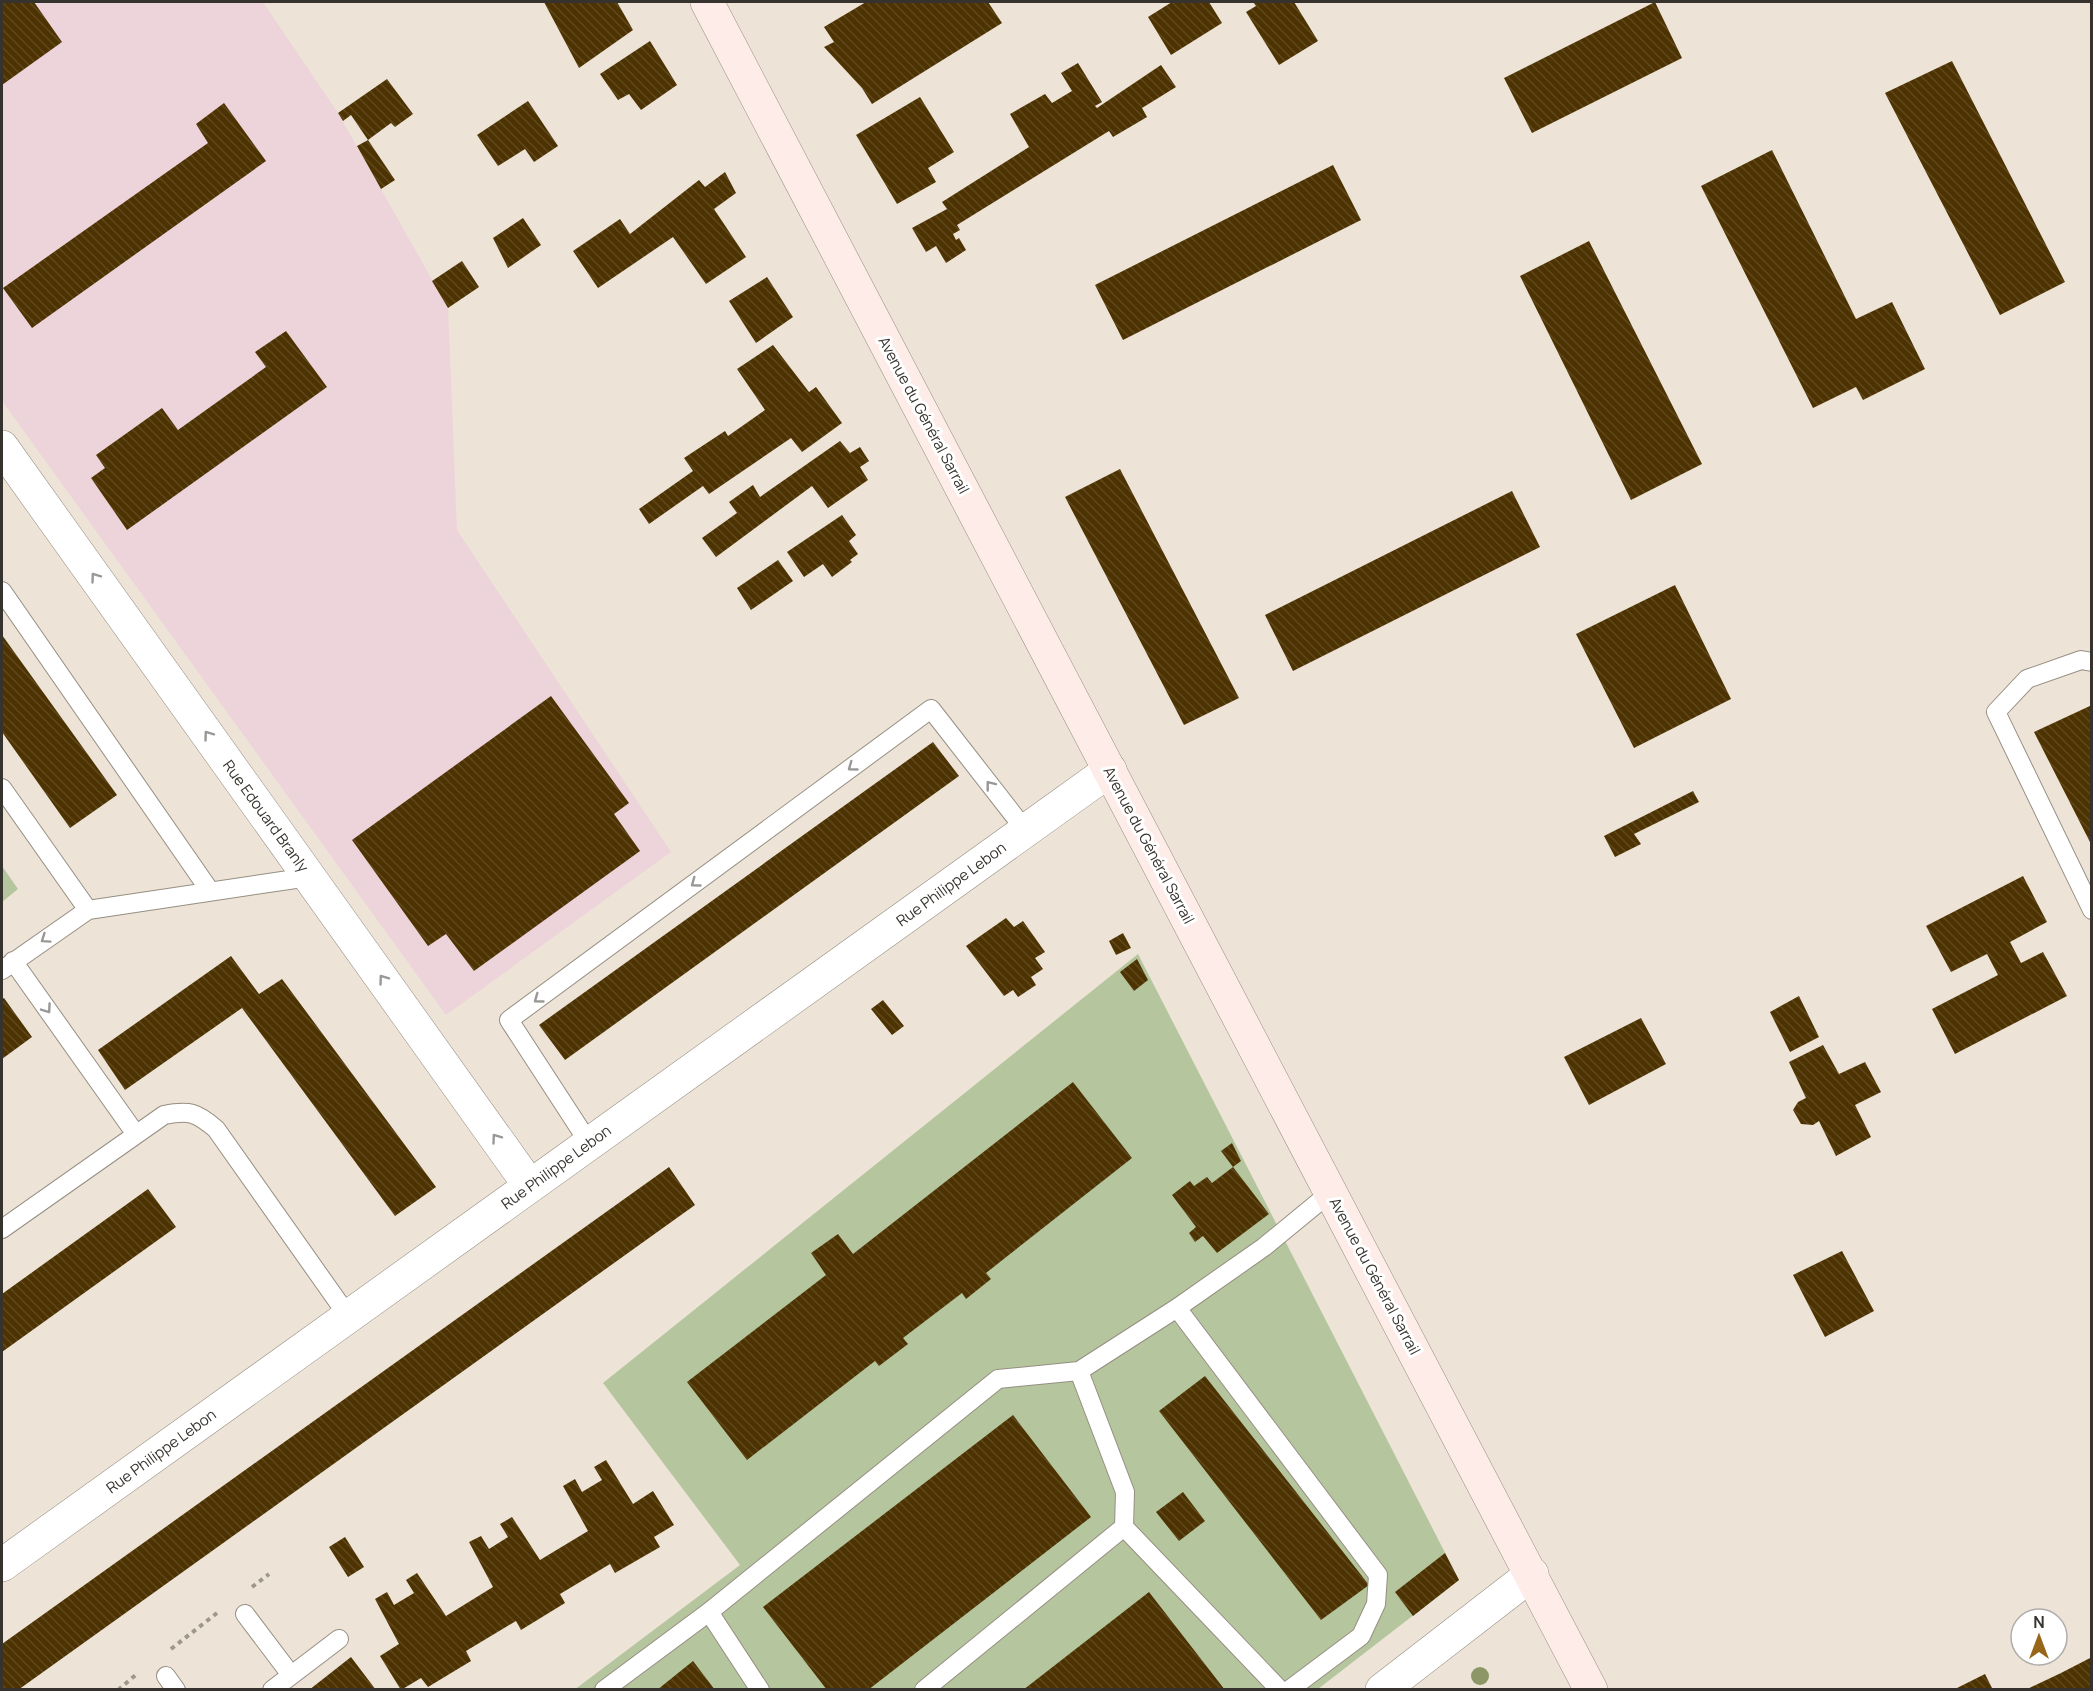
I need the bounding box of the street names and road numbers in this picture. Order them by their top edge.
street label: Avenue du Général Sarrail [874,333,974,497]
street label: Rue Edouard Branly [218,756,314,876]
street label: Avenue du Général Sarrail [1099,763,1199,927]
street label: Rue Philippe Lebon [892,837,1010,931]
street label: Rue Philippe Lebon [497,1120,615,1214]
street label: Avenue du Général Sarrail [1325,1194,1425,1358]
street label: Rue Philippe Lebon [102,1404,220,1498]

